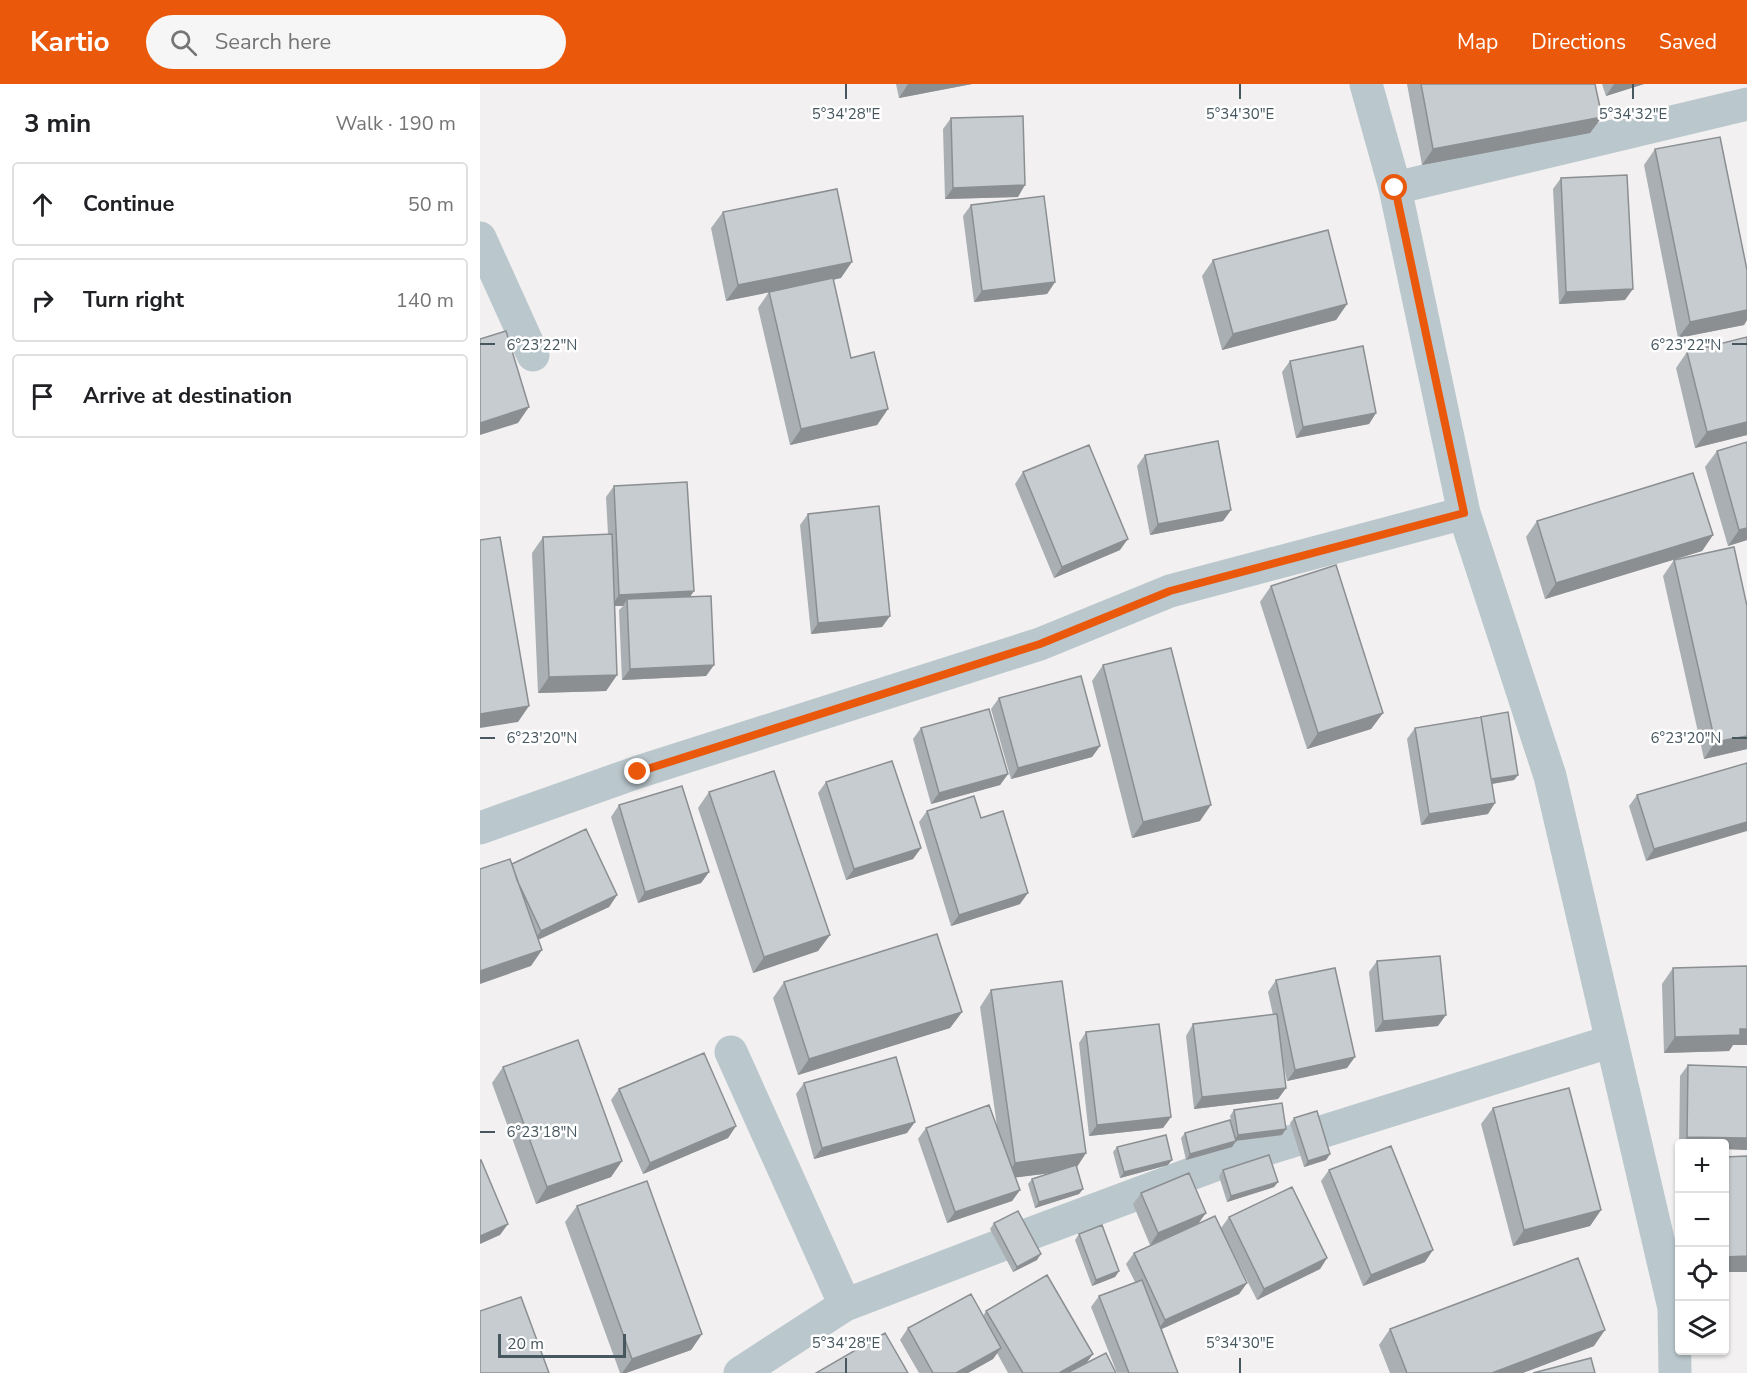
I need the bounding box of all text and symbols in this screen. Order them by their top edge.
search box [146,15,566,69]
text: Kartio [30,23,110,61]
icon: search [167,26,200,59]
text: Search here [215,27,331,57]
text: Map [1457,28,1498,56]
text: Directions [1531,28,1626,56]
text: Saved [1659,28,1717,56]
text: 5°34'28"E [812,104,880,124]
text: 5°34'30"E [1206,104,1274,124]
text: 5°34'32"E [1599,104,1667,124]
text: 3 min [24,106,91,141]
text: Walk · 190 m [336,110,456,137]
route start [1381,174,1407,200]
icon: ahead [26,188,59,221]
text: Continue [83,189,174,219]
text: 50 m [408,191,454,218]
icon: right [26,284,59,317]
text: Turn right [83,285,184,315]
text: 140 m [396,287,454,314]
text: 6°23'22"N [507,335,577,355]
text: 6°23'22"N [1651,335,1721,355]
icon: arrive [26,380,59,413]
text: Arrive at destination [83,381,292,411]
text: 6°23'20"N [507,728,577,748]
text: 6°23'20"N [1651,728,1721,748]
route end [624,758,650,784]
text: 6°23'18"N [507,1122,577,1142]
map controls [1675,1139,1729,1355]
button: + [1675,1139,1729,1193]
button: − [1675,1193,1729,1247]
button: locate [1675,1247,1729,1301]
button: layers [1675,1301,1729,1355]
scale bar [498,1331,626,1358]
text: 20 m [507,1333,544,1355]
text: 5°34'28"E [812,1333,880,1353]
text: 5°34'30"E [1206,1333,1274,1353]

